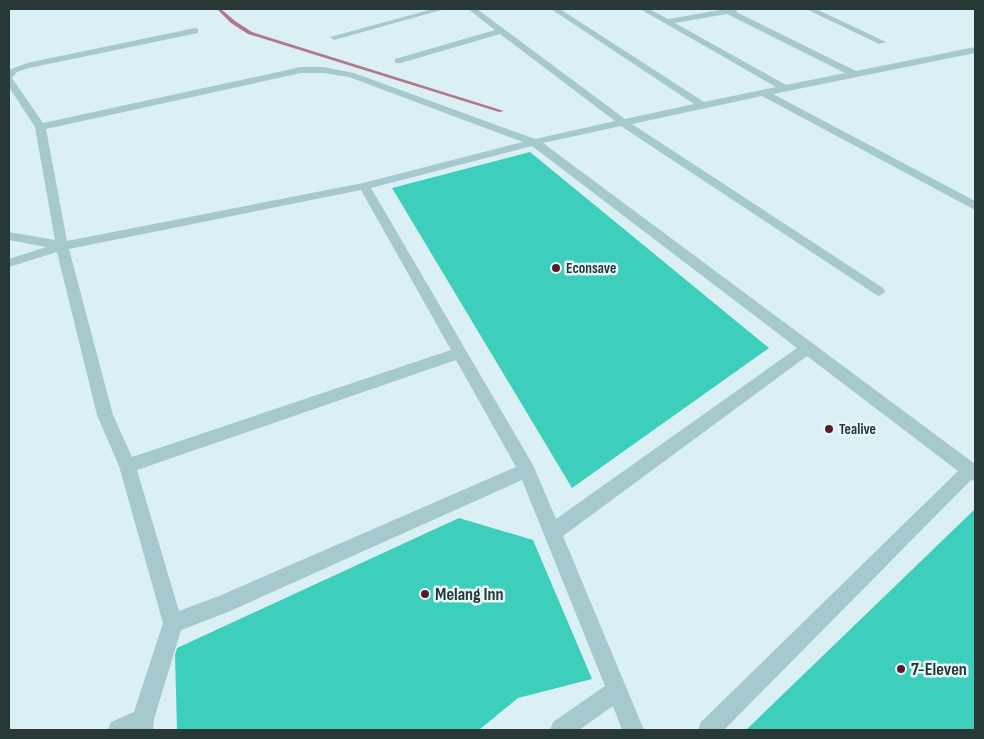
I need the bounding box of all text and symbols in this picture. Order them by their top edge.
place label: Econsave [566,259,616,278]
marker: Econsave [550,262,562,274]
place label: Tealive [839,420,876,439]
marker: Tealive [823,423,835,435]
place label: Melang Inn [435,584,504,605]
marker: Melang Inn [419,588,431,600]
place label: 7-Eleven [911,659,967,680]
marker: 7-Eleven [895,663,907,675]

